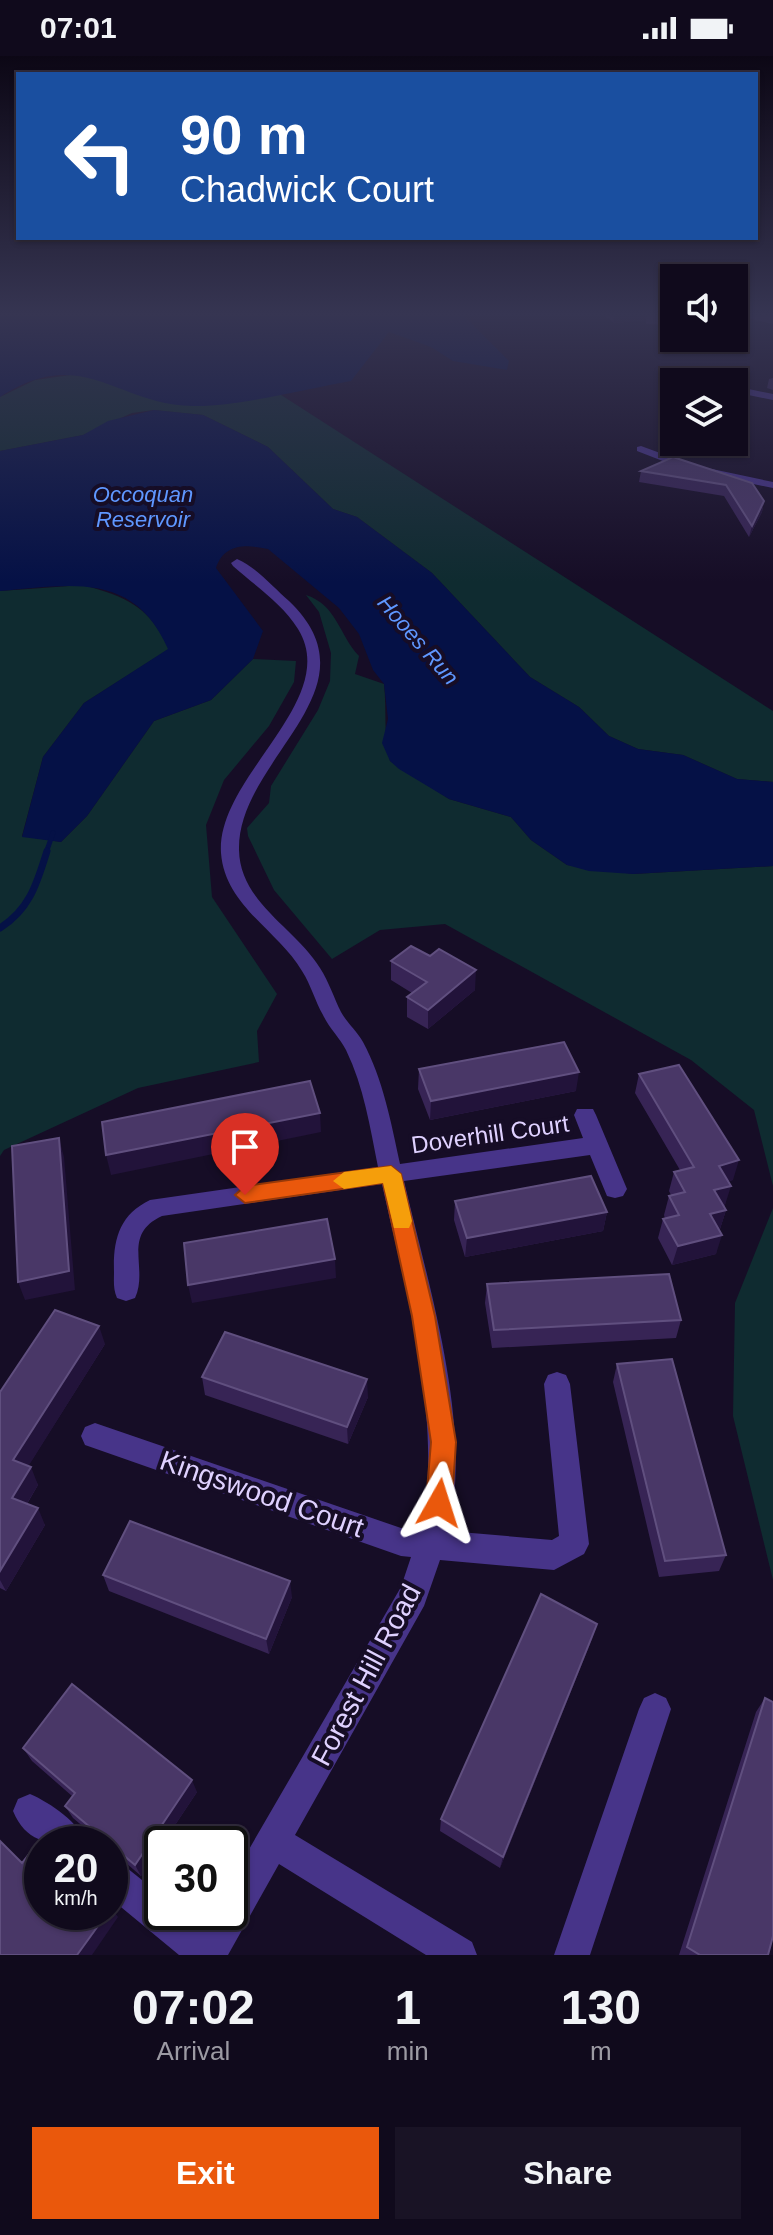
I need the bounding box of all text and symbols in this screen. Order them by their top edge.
text: 07:01 [40,11,117,44]
text: 90 m [180,103,308,166]
icon: left [48,104,152,208]
text: Chadwick Court [180,169,434,210]
map controls [660,264,748,456]
button: sound [660,264,748,352]
button: layers [660,368,748,456]
water label: Occoquan Reservoir [93,482,193,532]
water label: Hooes Run [372,590,464,690]
street label: Doverhill Court [410,1110,571,1158]
pin [211,1113,279,1195]
icon: arrive [223,1125,267,1169]
street label: Kingswood Court [156,1445,368,1543]
position arrow [397,1461,481,1545]
street label: Forest Hill Road [305,1579,427,1771]
speed limit sign: 30 [144,1826,248,1930]
text: 20 [54,1846,98,1890]
text: km/h [54,1887,98,1909]
text: 07:02 [132,1981,255,2034]
text: 1 [394,1981,421,2034]
text: 130 [561,1981,641,2034]
text: Arrival [157,2036,230,2066]
text: min [387,2036,429,2066]
text: m [590,2036,612,2066]
button: Exit [32,2127,379,2219]
button: Share [395,2127,741,2219]

